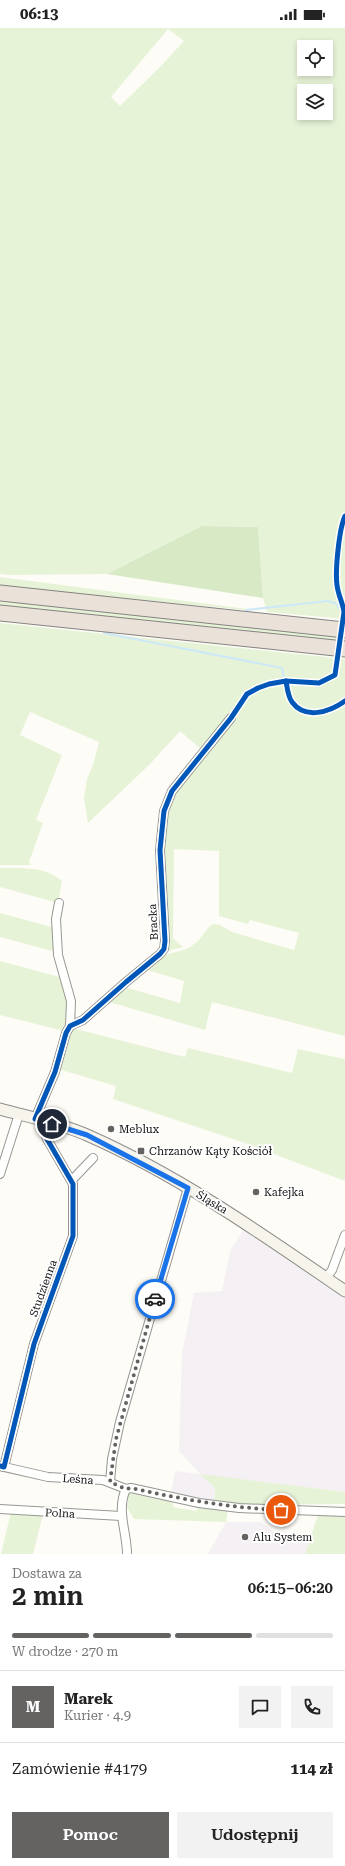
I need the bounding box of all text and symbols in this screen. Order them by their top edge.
text: 06:13 [20,5,58,23]
map controls [297,40,333,120]
button: locate [297,40,333,76]
button: layers [297,84,333,120]
street label: Bracka [146,903,161,940]
pin [35,1107,69,1141]
icon: home [41,1113,63,1135]
place label: Meblux [119,1123,160,1136]
marker: Meblux [106,1124,116,1134]
place label: Chrzanów Kąty Kościół [149,1145,272,1158]
marker: Chrzanów Kąty Kościół [136,1146,146,1156]
place label: Kafejka [264,1186,304,1199]
street label: Śląska [194,1187,230,1217]
marker: Kafejka [251,1187,261,1197]
street label: Studzienna [27,1258,60,1318]
courier [135,1279,175,1319]
icon: car [144,1288,166,1310]
street label: Leśna [62,1472,94,1487]
pin [264,1493,298,1527]
icon: bag [270,1499,292,1521]
street label: Polna [45,1506,75,1521]
place label: Alu System [253,1531,312,1544]
marker: Alu System [240,1532,250,1542]
text: Dostawa za [12,1566,82,1581]
text: 06:15–06:20 [248,1579,333,1597]
text: 2 min [12,1581,84,1611]
text: W drodze · 270 m [12,1644,118,1659]
button: chat [239,1686,281,1728]
button: phone [291,1686,333,1728]
text: Marek [64,1690,113,1708]
text: M [26,1698,40,1716]
text: Kurier · 4.9 [64,1708,131,1723]
text: Zamówienie #4179 [12,1760,147,1778]
text: 114 zł [291,1760,333,1778]
button: Pomoc [12,1812,169,1858]
button: Udostępnij [177,1812,333,1858]

